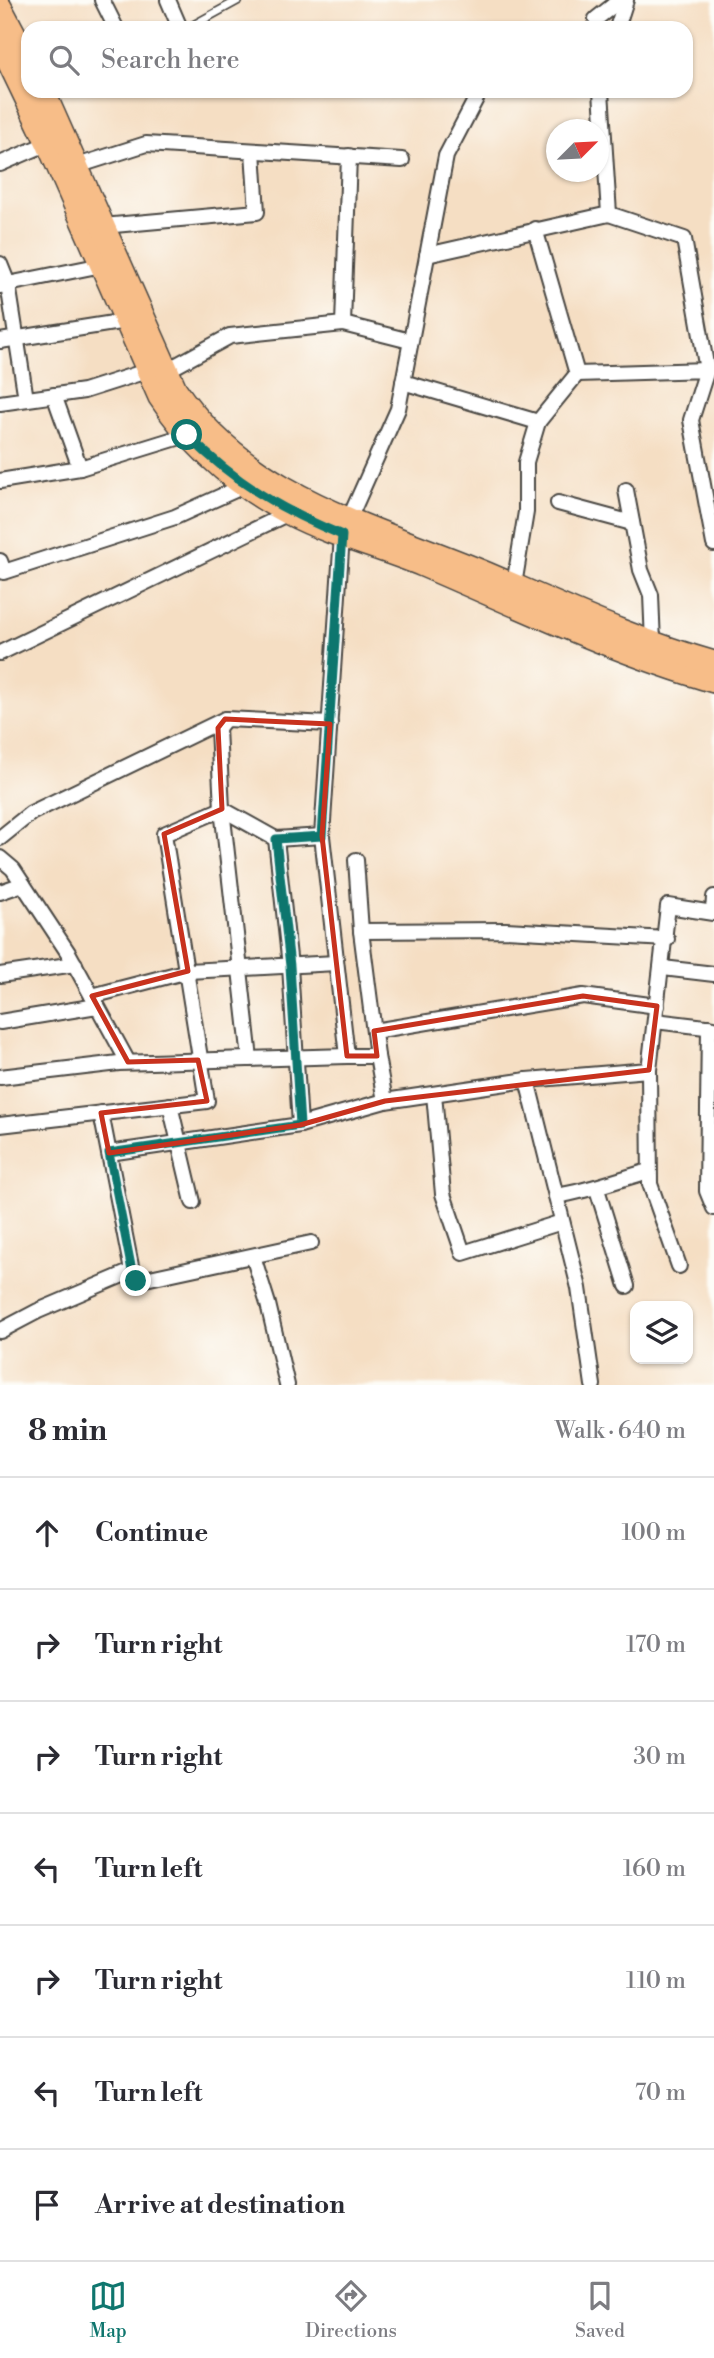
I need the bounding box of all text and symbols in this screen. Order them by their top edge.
search box [21,21,693,98]
icon: search [45,41,83,79]
text: Search here [101,44,240,76]
north arrow [546,119,609,182]
route start [171,419,202,450]
route end [120,1265,151,1296]
map controls [630,1301,693,1364]
button: layers [630,1301,693,1364]
text: 8 min [28,1412,107,1450]
text: Walk · 640 m [555,1417,686,1445]
icon: ahead [28,1514,66,1552]
text: Continue [95,1517,208,1549]
text: 100 m [621,1519,686,1547]
icon: right [28,1626,66,1664]
text: Turn right [95,1629,223,1661]
text: 170 m [626,1631,686,1659]
icon: right [28,1738,66,1776]
text: Turn right [95,1741,223,1773]
text: 30 m [633,1743,686,1771]
icon: left [28,1850,66,1888]
text: Turn left [95,1853,203,1885]
text: 160 m [623,1855,686,1883]
icon: right [28,1962,66,2000]
text: Turn right [95,1965,223,1997]
text: 110 m [626,1967,686,1995]
icon: left [28,2074,66,2112]
text: Turn left [95,2077,203,2109]
text: 70 m [635,2079,686,2107]
icon: arrive [28,2186,66,2224]
text: Arrive at destination [95,2189,345,2221]
tab: Map [89,2277,127,2343]
tab: Directions [305,2277,397,2343]
tab: Saved [575,2277,625,2343]

